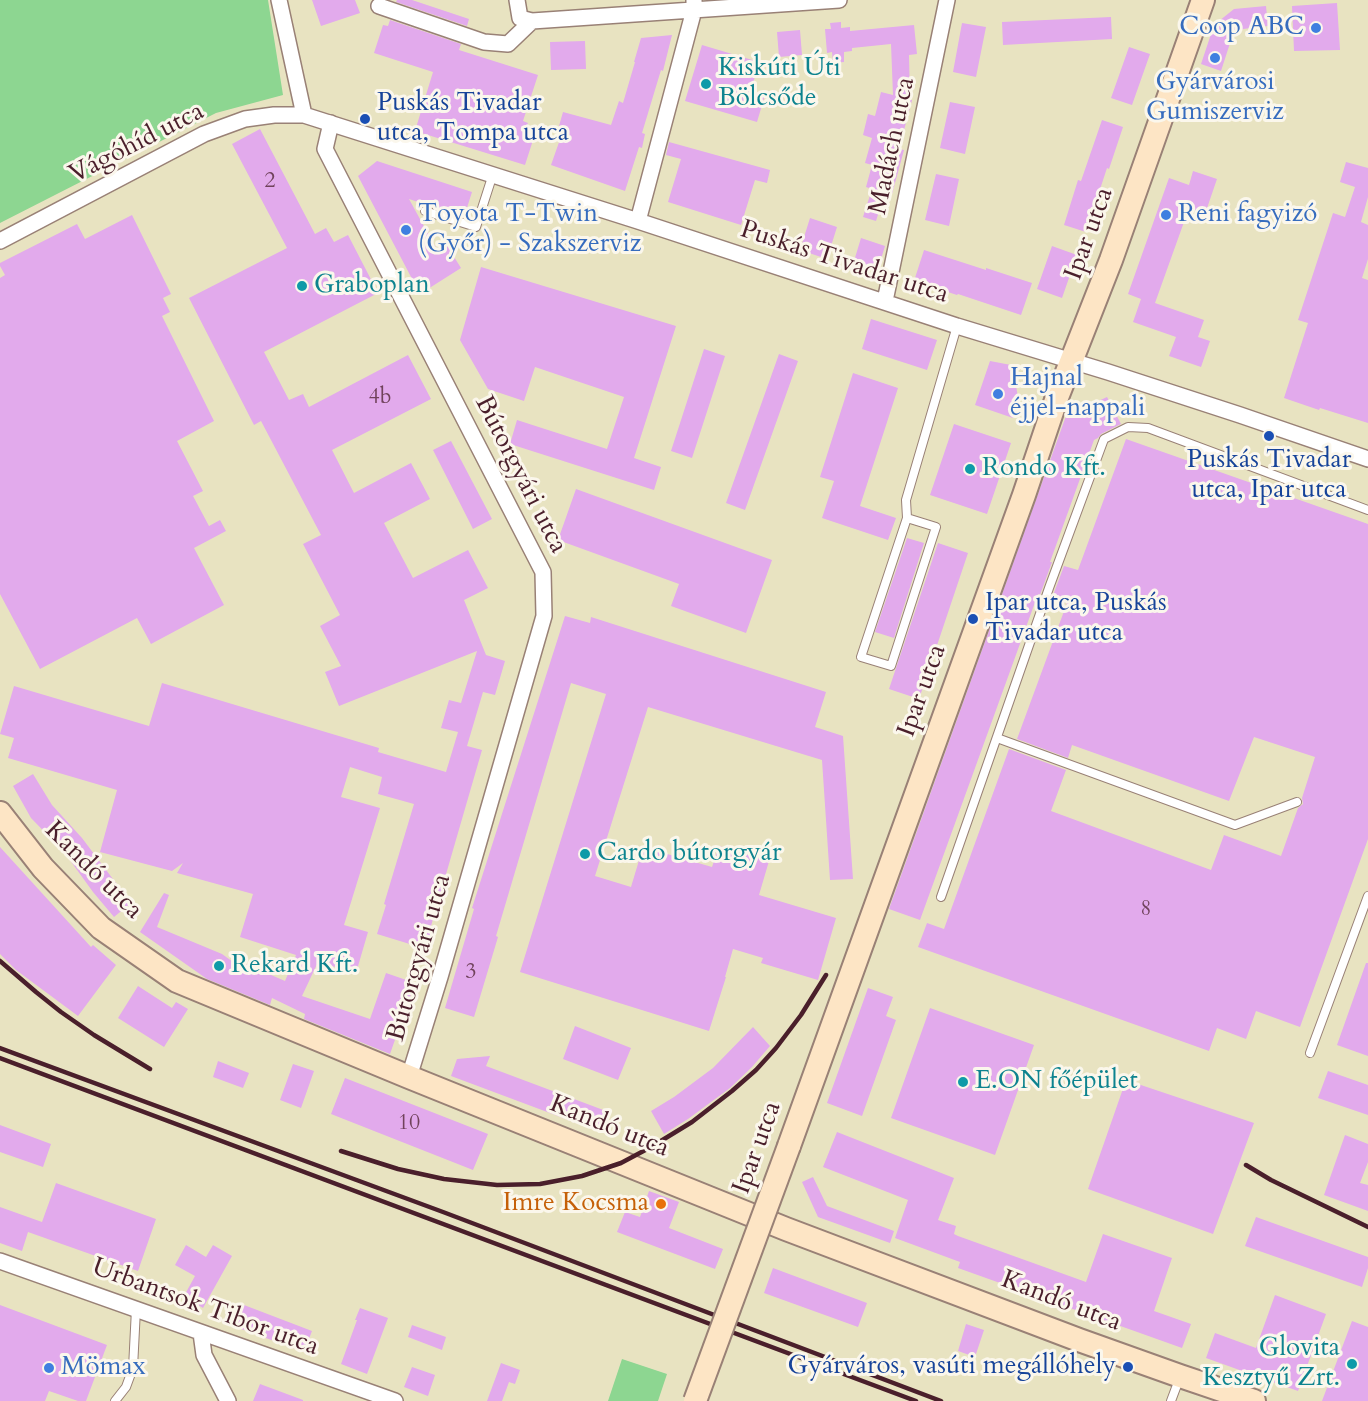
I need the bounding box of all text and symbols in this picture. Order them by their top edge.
place label: Coop ABC [1179,12,1304,44]
marker: Coop ABC [1309,21,1323,35]
marker: Gyárvárosi Gumiszerviz [1208,51,1222,65]
place label: Kiskúti Úti Bölcsőde [718,53,841,114]
place label: Gyárvárosi Gumiszerviz [1146,67,1284,128]
street label: Madách utca [863,75,923,217]
marker: Kiskúti Úti Bölcsőde [699,77,713,91]
place label: Puskás Tivadar utca, Tompa utca [377,88,569,150]
street label: Vágóhíd utca [64,97,210,191]
marker: Puskás Tivadar utca, Tompa utca [358,112,372,126]
house number: 2 [264,169,276,195]
street label: Ipar utca [1059,184,1121,284]
place label: Toyota T-Twin (Győr) - Szakszerviz [418,199,641,260]
place label: Reni fagyizó [1178,199,1317,231]
marker: Reni fagyizó [1159,208,1173,222]
street label: Puskás Tivadar utca [736,215,952,311]
marker: Toyota T-Twin (Győr) - Szakszerviz [399,223,413,237]
place label: Graboplan [314,270,430,302]
marker: Graboplan [295,279,309,293]
place label: Hajnal éjjel-nappali [1010,363,1145,424]
house number: 4b [368,385,392,411]
marker: Hajnal éjjel-nappali [991,387,1005,401]
street label: Bútorgyári utca [467,391,573,559]
marker: Puskás Tivadar utca, Ipar utca [1262,429,1276,443]
place label: Puskás Tivadar utca, Ipar utca [1187,445,1351,506]
place label: Rondo Kft. [982,453,1106,485]
marker: Rondo Kft. [963,462,977,476]
place label: Ipar utca, Puskás Tivadar utca [985,588,1167,650]
marker: Ipar utca, Puskás Tivadar utca [966,612,980,626]
street label: Ipar utca [892,641,954,741]
street label: Kandó utca [37,815,149,927]
place label: Cardo bútorgyár [597,838,781,870]
marker: Cardo bútorgyár [578,847,592,861]
street label: Bútorgyári utca [381,871,459,1045]
house number: 8 [1140,897,1152,923]
place label: Rekard Kft. [231,950,358,982]
marker: Rekard Kft. [212,959,226,973]
house number: 3 [465,960,477,986]
place label: E.ON főépület [975,1066,1138,1098]
marker: E.ON főépület [956,1075,970,1089]
street label: Kandó utca [545,1089,673,1165]
street label: Ipar utca [727,1098,789,1198]
house number: 10 [398,1111,420,1137]
place label: Imre Kocsma [503,1188,649,1220]
marker: Imre Kocsma [654,1197,668,1211]
street label: Urbantsok Tibor utca [87,1252,323,1364]
street label: Kandó utca [997,1265,1125,1339]
place label: Glovita Kesztyű Zrt. [1202,1333,1340,1394]
place label: Gyárváros, vasúti megállóhely [788,1351,1116,1383]
place label: Mömax [61,1352,146,1384]
marker: Glovita Kesztyű Zrt. [1345,1357,1359,1371]
marker: Gyárváros, vasúti megállóhely [1121,1360,1135,1374]
marker: Mömax [42,1361,56,1375]

